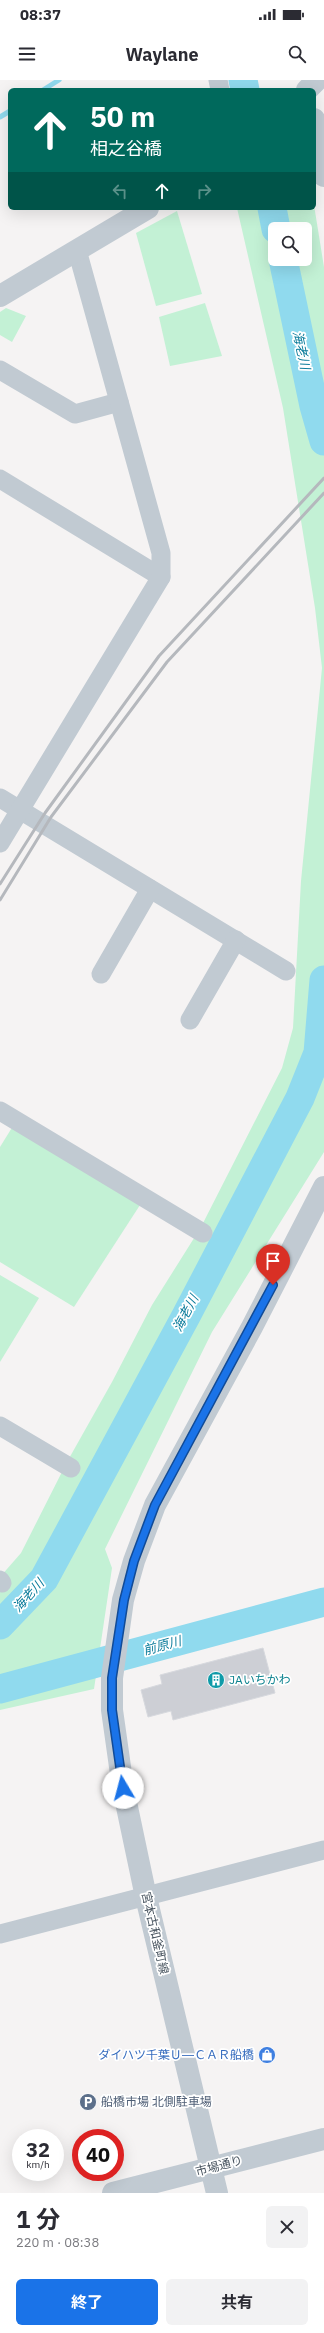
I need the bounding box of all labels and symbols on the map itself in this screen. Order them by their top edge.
water label: 海老川 [289,329,314,373]
pin [256,1244,290,1285]
water label: 海老川 [169,1290,203,1334]
water label: 海老川 [9,1574,49,1616]
water label: 前原川 [141,1632,185,1659]
building icon: JAいちかわ [206,1670,226,1690]
place label: JAいちかわ [229,1672,291,1687]
position arrow [102,1767,144,1809]
street label: 宮本古和釜町線 [139,1890,172,1976]
shop icon: ダイハツ千葉Ｕ―ＣＡＲ船橋 [257,2045,277,2065]
place label: ダイハツ千葉Ｕ―ＣＡＲ船橋 [98,2047,254,2062]
parking icon: 船橋市場 北側駐車場 [78,2092,98,2112]
place label: 船橋市場 北側駐車場 [101,2094,212,2109]
speed limit sign: 40 [72,2129,124,2181]
street label: 市場通り [194,2152,244,2179]

